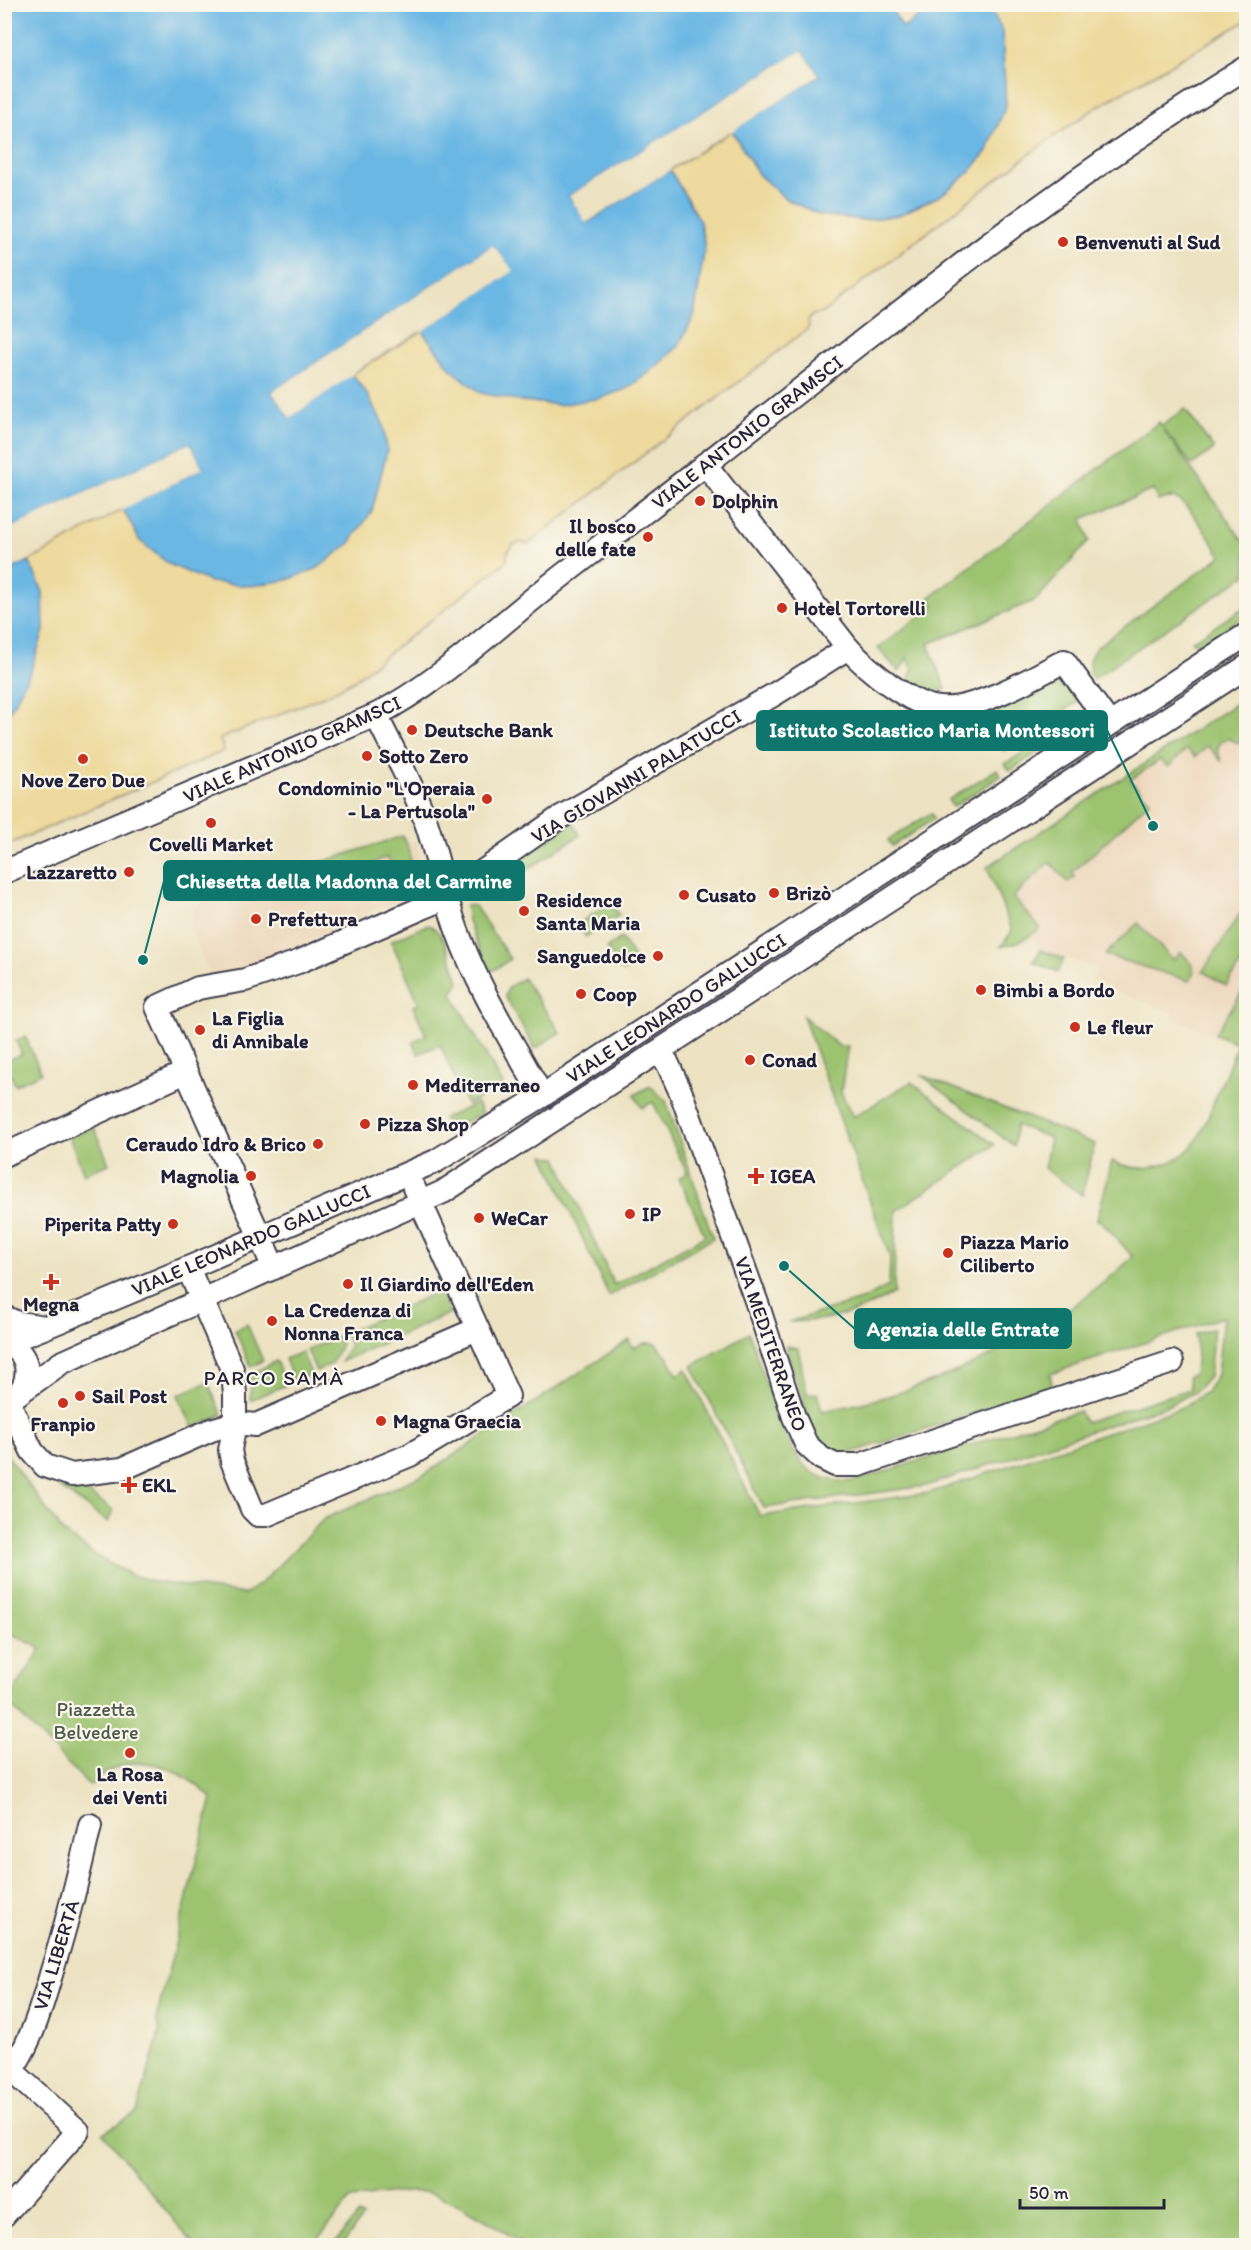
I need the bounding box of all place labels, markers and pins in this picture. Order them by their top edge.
place label: Benvenuti al Sud [1075,230,1220,254]
marker: Benvenuti al Sud [1056,235,1070,249]
place label: Dolphin [712,489,779,514]
marker: Dolphin [693,494,707,508]
place label: Il bosco delle fate [555,514,636,561]
marker: Il bosco delle fate [641,530,655,544]
place label: Hotel Tortorelli [794,596,926,620]
marker: Hotel Tortorelli [775,601,789,615]
callout: Istituto Scolastico Maria Montessori [757,711,1107,750]
place label: Deutsche Bank [424,718,553,742]
marker: Deutsche Bank [405,723,419,737]
place label: Sotto Zero [379,744,469,768]
marker: Sotto Zero [360,749,374,763]
marker: Nove Zero Due [76,752,90,766]
place label: Nove Zero Due [21,768,145,792]
place label: Condominio "L'Operaia - La Pertusola" [278,776,476,823]
marker: Condominio "L'Operaia - La Pertusola" [480,792,494,806]
marker: Covelli Market [204,816,218,830]
place label: Covelli Market [149,832,274,856]
place label: Lazzaretto [26,860,117,884]
callout: Chiesetta della Madonna del Carmine [164,861,524,900]
marker: Lazzaretto [122,865,136,879]
place label: Brizò [786,881,831,905]
place label: Cusato [696,883,756,907]
marker: Brizò [767,886,781,900]
place label: Residence Santa Maria [536,888,640,935]
marker: Cusato [677,888,691,902]
marker: Residence Santa Maria [517,904,531,918]
place label: Prefettura [268,907,358,931]
marker: Prefettura [249,912,263,926]
place label: Sanguedolce [537,944,646,969]
marker: Sanguedolce [651,949,665,963]
place label: Bimbi a Bordo [993,978,1115,1002]
place label: Coop [593,982,637,1007]
marker: Bimbi a Bordo [974,983,988,997]
marker: Coop [574,987,588,1001]
place label: La Figlia di Annibale [212,1006,309,1053]
place label: Le fleur [1087,1015,1154,1039]
marker: Le fleur [1068,1020,1082,1034]
marker: La Figlia di Annibale [193,1023,207,1037]
place label: Conad [762,1048,817,1072]
marker: Conad [743,1053,757,1067]
place label: Mediterraneo [425,1073,540,1097]
marker: Mediterraneo [406,1078,420,1092]
place label: Pizza Shop [377,1112,469,1137]
marker: Pizza Shop [358,1117,372,1131]
place label: Ceraudo Idro & Brico [126,1132,306,1156]
marker: Ceraudo Idro & Brico [311,1137,325,1151]
place label: Magnolia [161,1164,240,1189]
place label: IGEA [770,1164,815,1188]
marker: IGEA [747,1167,765,1185]
marker: Magnolia [244,1169,258,1183]
place label: IP [642,1202,661,1226]
place label: WeCar [491,1206,549,1230]
marker: IP [623,1207,637,1221]
marker: WeCar [472,1211,486,1225]
place label: Piperita Patty [44,1212,162,1237]
marker: Piperita Patty [166,1217,180,1231]
place label: Piazza Mario Ciliberto [960,1230,1069,1277]
marker: Piazza Mario Ciliberto [941,1246,955,1260]
place label: Il Giardino dell'Eden [360,1272,534,1296]
marker: Megna [44,1275,58,1289]
marker: Il Giardino dell'Eden [341,1277,355,1291]
place label: Megna [23,1292,79,1317]
place label: La Credenza di Nonna Franca [284,1298,411,1345]
callout: Agenzia delle Entrate [855,1309,1071,1348]
marker: La Credenza di Nonna Franca [265,1314,279,1328]
place label: Sail Post [92,1384,167,1408]
marker: Sail Post [73,1389,87,1403]
marker: Franpio [56,1396,70,1410]
place label: Magna Graecia [393,1409,522,1434]
place label: Franpio [31,1412,95,1437]
marker: Magna Graecia [374,1414,388,1428]
place label: EKL [142,1473,177,1497]
marker: EKL [120,1476,138,1494]
marker: La Rosa dei Venti [123,1746,137,1760]
place label: La Rosa dei Venti [93,1762,167,1809]

